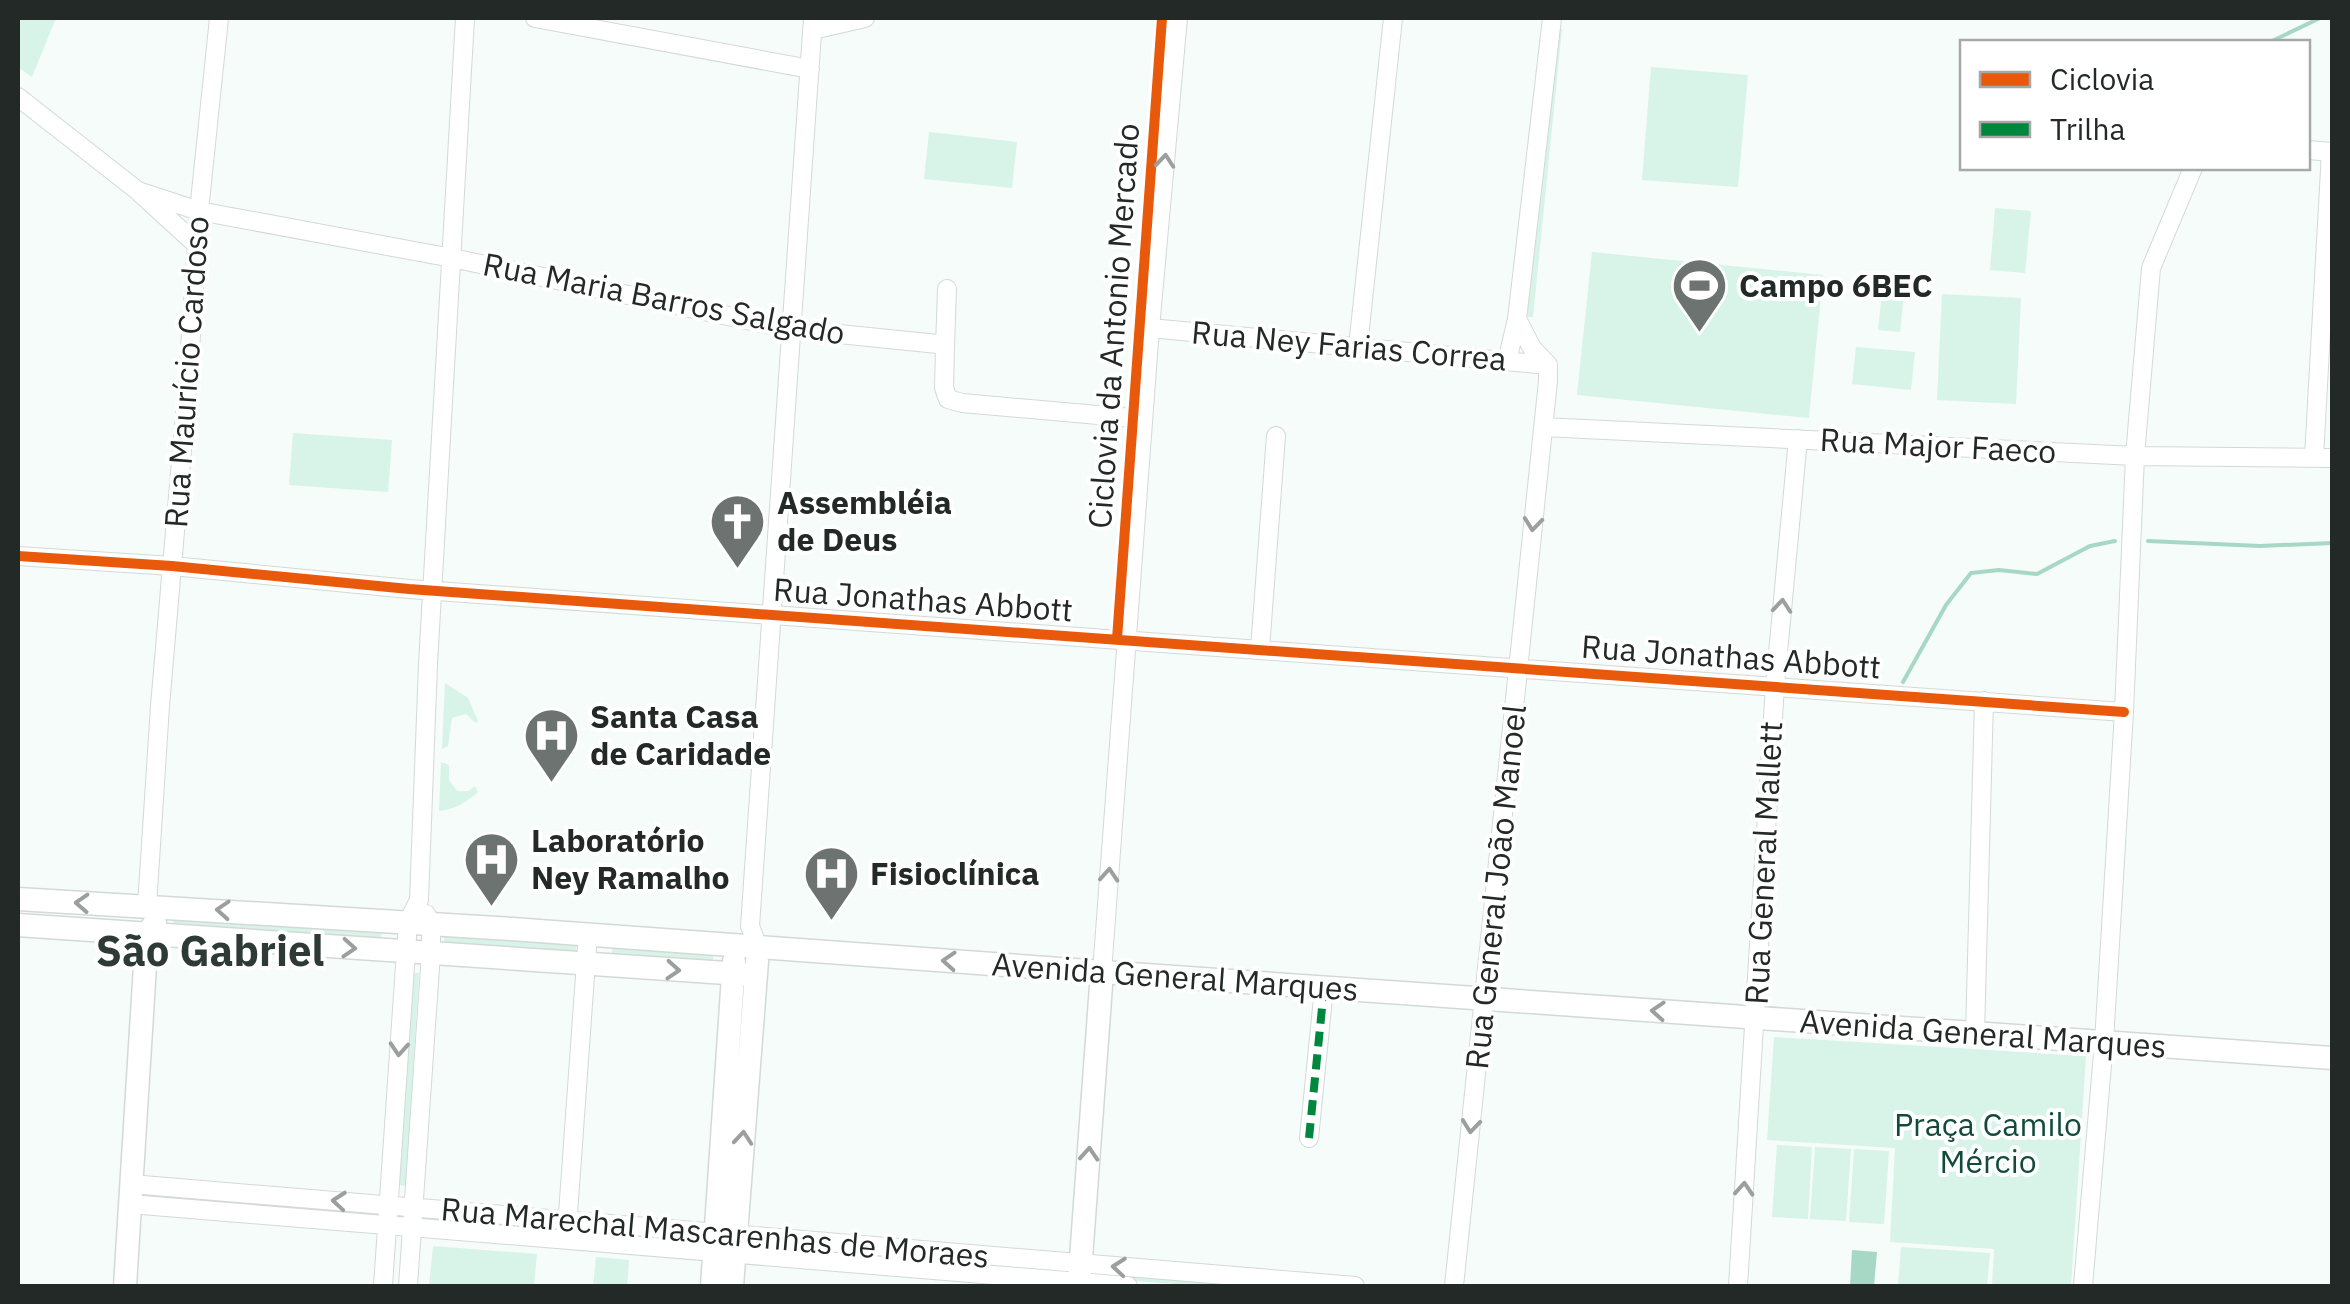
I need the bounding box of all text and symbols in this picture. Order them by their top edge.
legend [1960,40,2310,170]
text: Ciclovia [2050,59,2154,98]
text: Trilha [2050,109,2126,148]
street label: Ciclovia da Antonio Mercado [1078,122,1148,530]
one-way arrow [1153,153,1175,169]
street label: Rua Maurício Cardoso [154,215,218,529]
street label: Rua Maria Barros Salgado [480,242,849,354]
sports icon: Campo 6BEC [1670,256,1730,335]
place label: Campo 6BEC [1739,264,1933,306]
street label: Rua Ney Farias Correa [1190,310,1508,380]
street label: Rua Major Faeco [1819,418,2057,472]
place label: Assembléia de Deus [777,481,952,560]
church icon: Assembléia de Deus [708,491,768,570]
one-way arrow [1523,516,1544,532]
street label: Rua Jonathas Abbott [772,568,1074,630]
one-way arrow [1771,598,1793,614]
street label: Rua Jonathas Abbott [1580,625,1882,687]
place label: Santa Casa de Caridade [590,695,771,774]
street label: Rua General João Manoel [1455,703,1535,1071]
hospital icon: Santa Casa de Caridade [521,705,581,784]
street label: Rua General Mallett [1735,720,1791,1006]
place label: Laboratório Ney Ramalho [531,819,730,898]
hospital icon: Laboratório Ney Ramalho [462,829,522,908]
hospital icon: Fisioclínica [801,844,861,923]
place label: Fisioclínica [870,852,1040,894]
one-way arrow [1098,867,1119,883]
one-way arrow [74,893,90,914]
one-way arrow [215,900,231,921]
district label: São Gabriel [96,923,324,978]
one-way arrow [341,936,357,958]
street label: Avenida General Marques [990,942,1360,1010]
one-way arrow [941,951,957,973]
one-way arrow [666,958,682,980]
street label: Avenida General Marques [1798,999,2168,1067]
one-way arrow [1649,1001,1665,1022]
one-way arrow [389,1041,411,1057]
park label: Praça Camilo Mércio [1894,1103,2082,1182]
one-way arrow [1461,1118,1482,1134]
one-way arrow [732,1129,754,1145]
one-way arrow [1078,1146,1099,1162]
one-way arrow [1733,1181,1754,1197]
street label: Rua Marechal Mascarenhas de Moraes [439,1187,991,1277]
one-way arrow [331,1191,347,1213]
one-way arrow [1110,1256,1126,1278]

